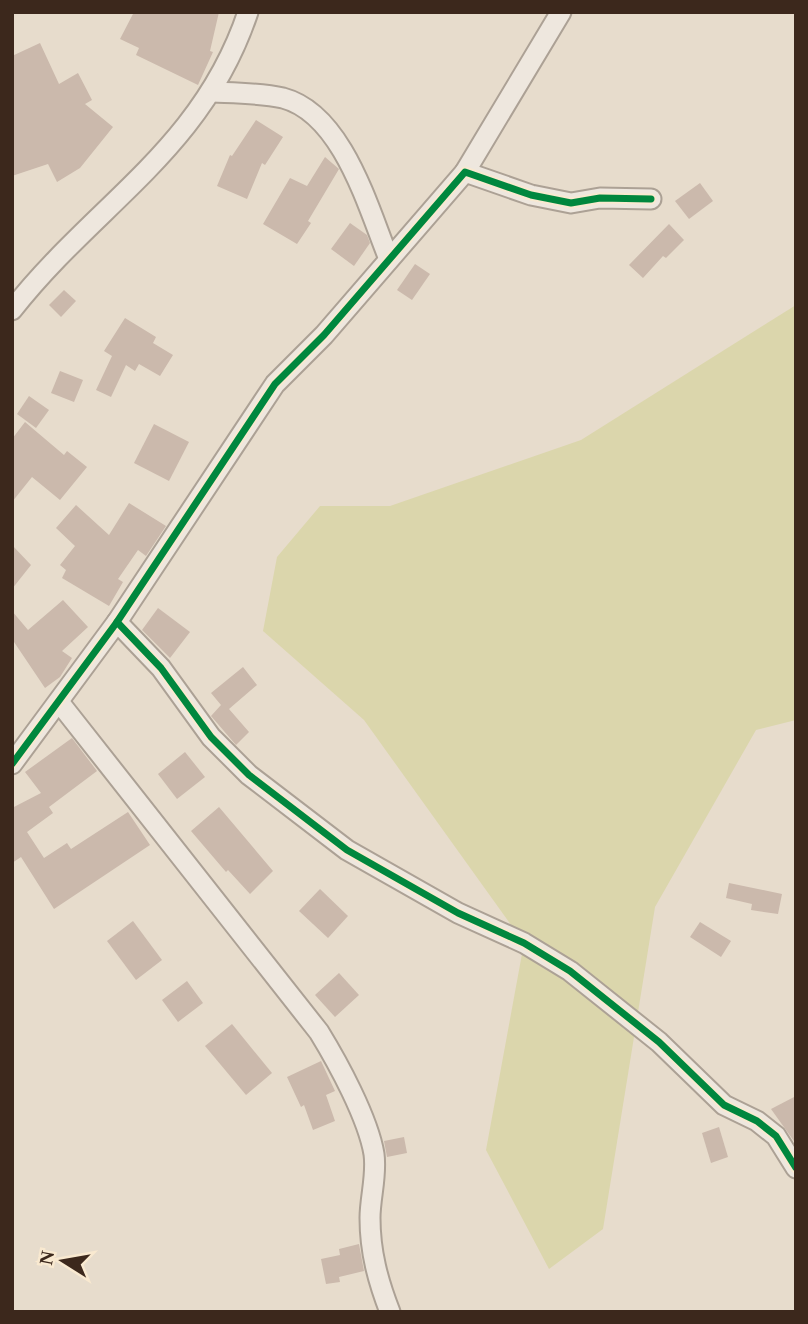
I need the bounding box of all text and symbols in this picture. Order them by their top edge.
north arrow [28,1226,98,1296]
text: N [35,1249,58,1267]

